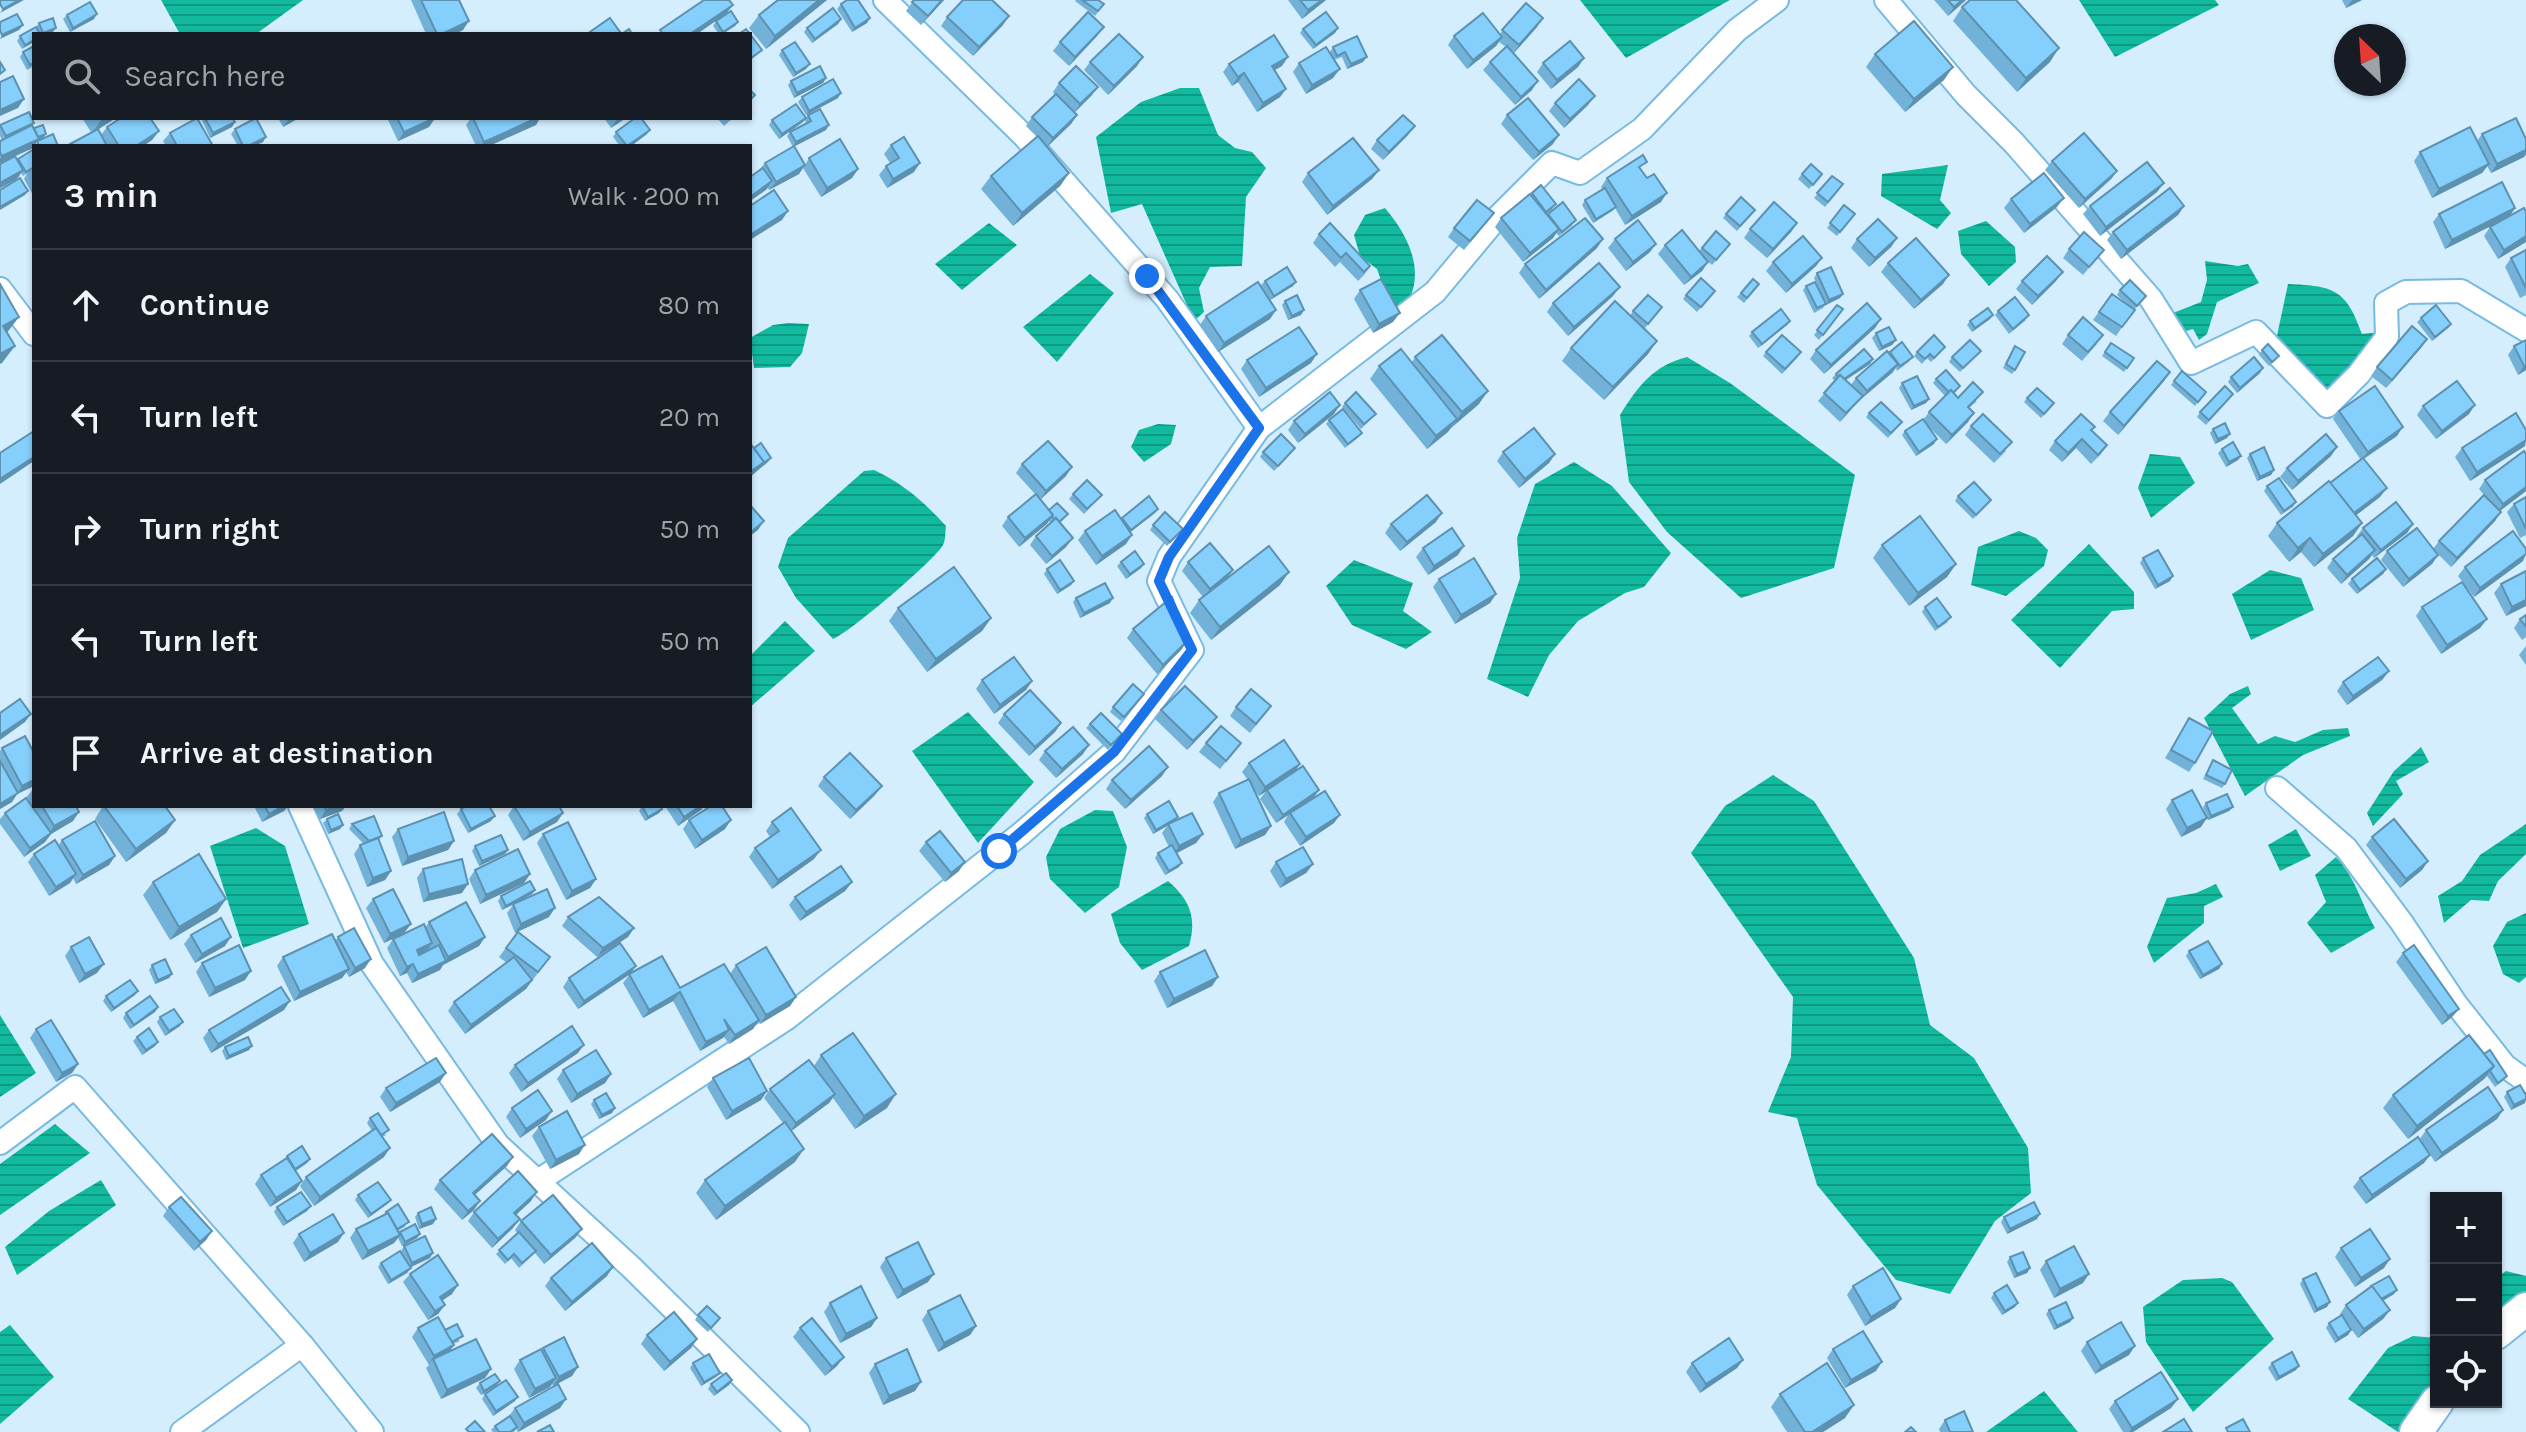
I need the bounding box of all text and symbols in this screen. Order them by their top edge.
north arrow [2334,24,2406,96]
search box [32,32,752,120]
icon: search [60,54,104,98]
text: Search here [124,58,285,94]
text: 3 min [64,176,158,216]
text: Walk · 200 m [568,181,720,212]
route end [1129,258,1165,294]
icon: ahead [64,283,108,327]
text: Continue [140,287,270,323]
text: 80 m [658,290,720,321]
icon: left [64,395,108,439]
text: Turn left [140,399,258,435]
text: 20 m [659,402,720,433]
icon: right [64,507,108,551]
text: Turn right [140,511,280,547]
text: 50 m [659,514,720,545]
icon: left [64,619,108,663]
text: Turn left [140,623,258,659]
text: 50 m [659,626,720,657]
icon: arrive [64,731,108,775]
text: Arrive at destination [140,735,434,771]
route start [981,833,1017,869]
map controls [2430,1192,2502,1408]
button: + [2430,1192,2502,1264]
button: − [2430,1264,2502,1336]
button: locate [2430,1336,2502,1408]

